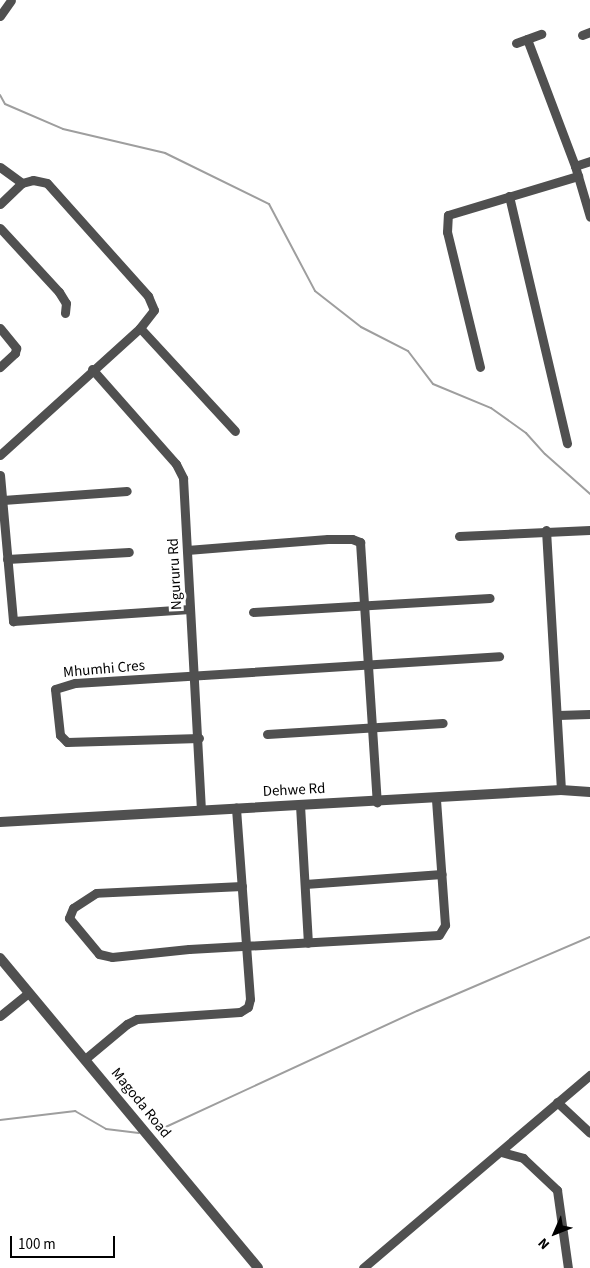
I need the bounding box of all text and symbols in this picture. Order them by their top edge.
street label: Ngururu Rd [164,538,186,610]
street label: Mhumhi Cres [62,656,146,682]
street label: Dehwe Rd [262,779,326,801]
street label: Magoda Road [107,1064,175,1142]
north arrow [530,1208,580,1258]
scale bar [12,1226,118,1258]
text: N [534,1233,555,1254]
text: 100 m [18,1234,56,1255]

